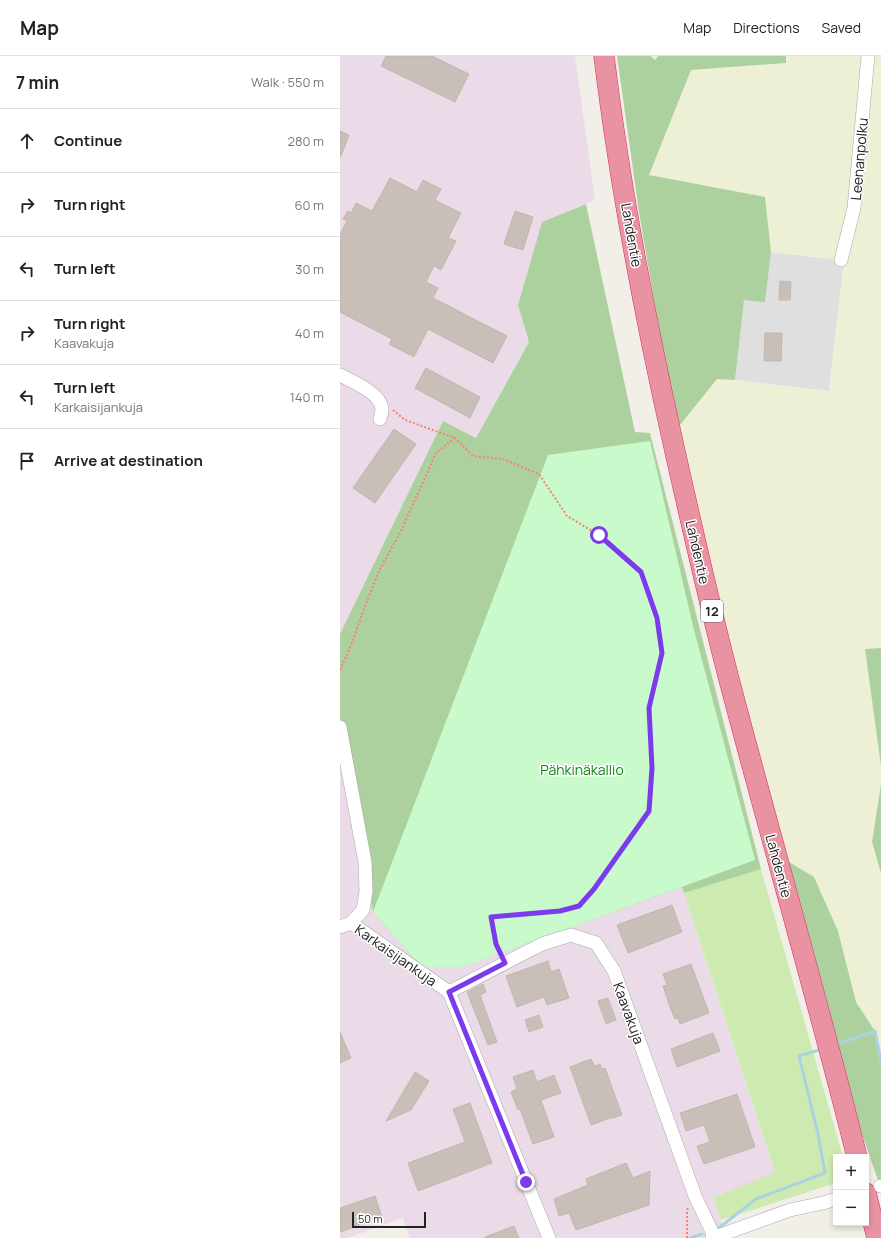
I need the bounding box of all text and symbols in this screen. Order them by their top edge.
text: Map [20,15,59,41]
text: Map [683,18,711,37]
text: Directions [733,18,800,37]
text: Saved [822,18,861,37]
text: 7 min [16,71,59,94]
text: Walk · 550 m [251,73,324,91]
street label: Leenanpolku [846,117,872,201]
icon: ahead [16,130,38,152]
text: Continue [54,130,122,151]
text: 280 m [287,132,324,150]
icon: right [16,194,38,216]
text: Turn right [54,194,125,215]
text: 60 m [294,196,324,214]
street label: Lahdentie [617,201,647,269]
icon: left [16,258,38,280]
text: Turn left [54,258,116,279]
text: 30 m [295,260,324,278]
text: Turn right [54,313,125,334]
icon: right [16,322,38,344]
text: 40 m [295,324,324,342]
text: Kaavakuja [54,334,114,352]
text: Turn left [54,377,116,398]
icon: left [16,386,38,408]
text: 140 m [290,388,324,406]
text: Karkaisijankuja [54,398,143,416]
icon: arrive [16,450,38,472]
text: Arrive at destination [54,450,203,471]
street label: Lahdentie [681,518,715,586]
route start [590,526,608,544]
road number: 12 [701,600,723,622]
park label: Pähkinäkallio [540,760,624,779]
street label: Lahdentie [761,832,797,900]
street label: Karkaisijankuja [351,920,441,990]
street label: Kaavakuja [609,979,649,1047]
map controls [833,1154,869,1226]
button: + [833,1154,869,1190]
route end [517,1173,535,1191]
button: − [833,1190,869,1226]
scale bar [352,1210,426,1229]
text: 50 m [358,1211,383,1226]

